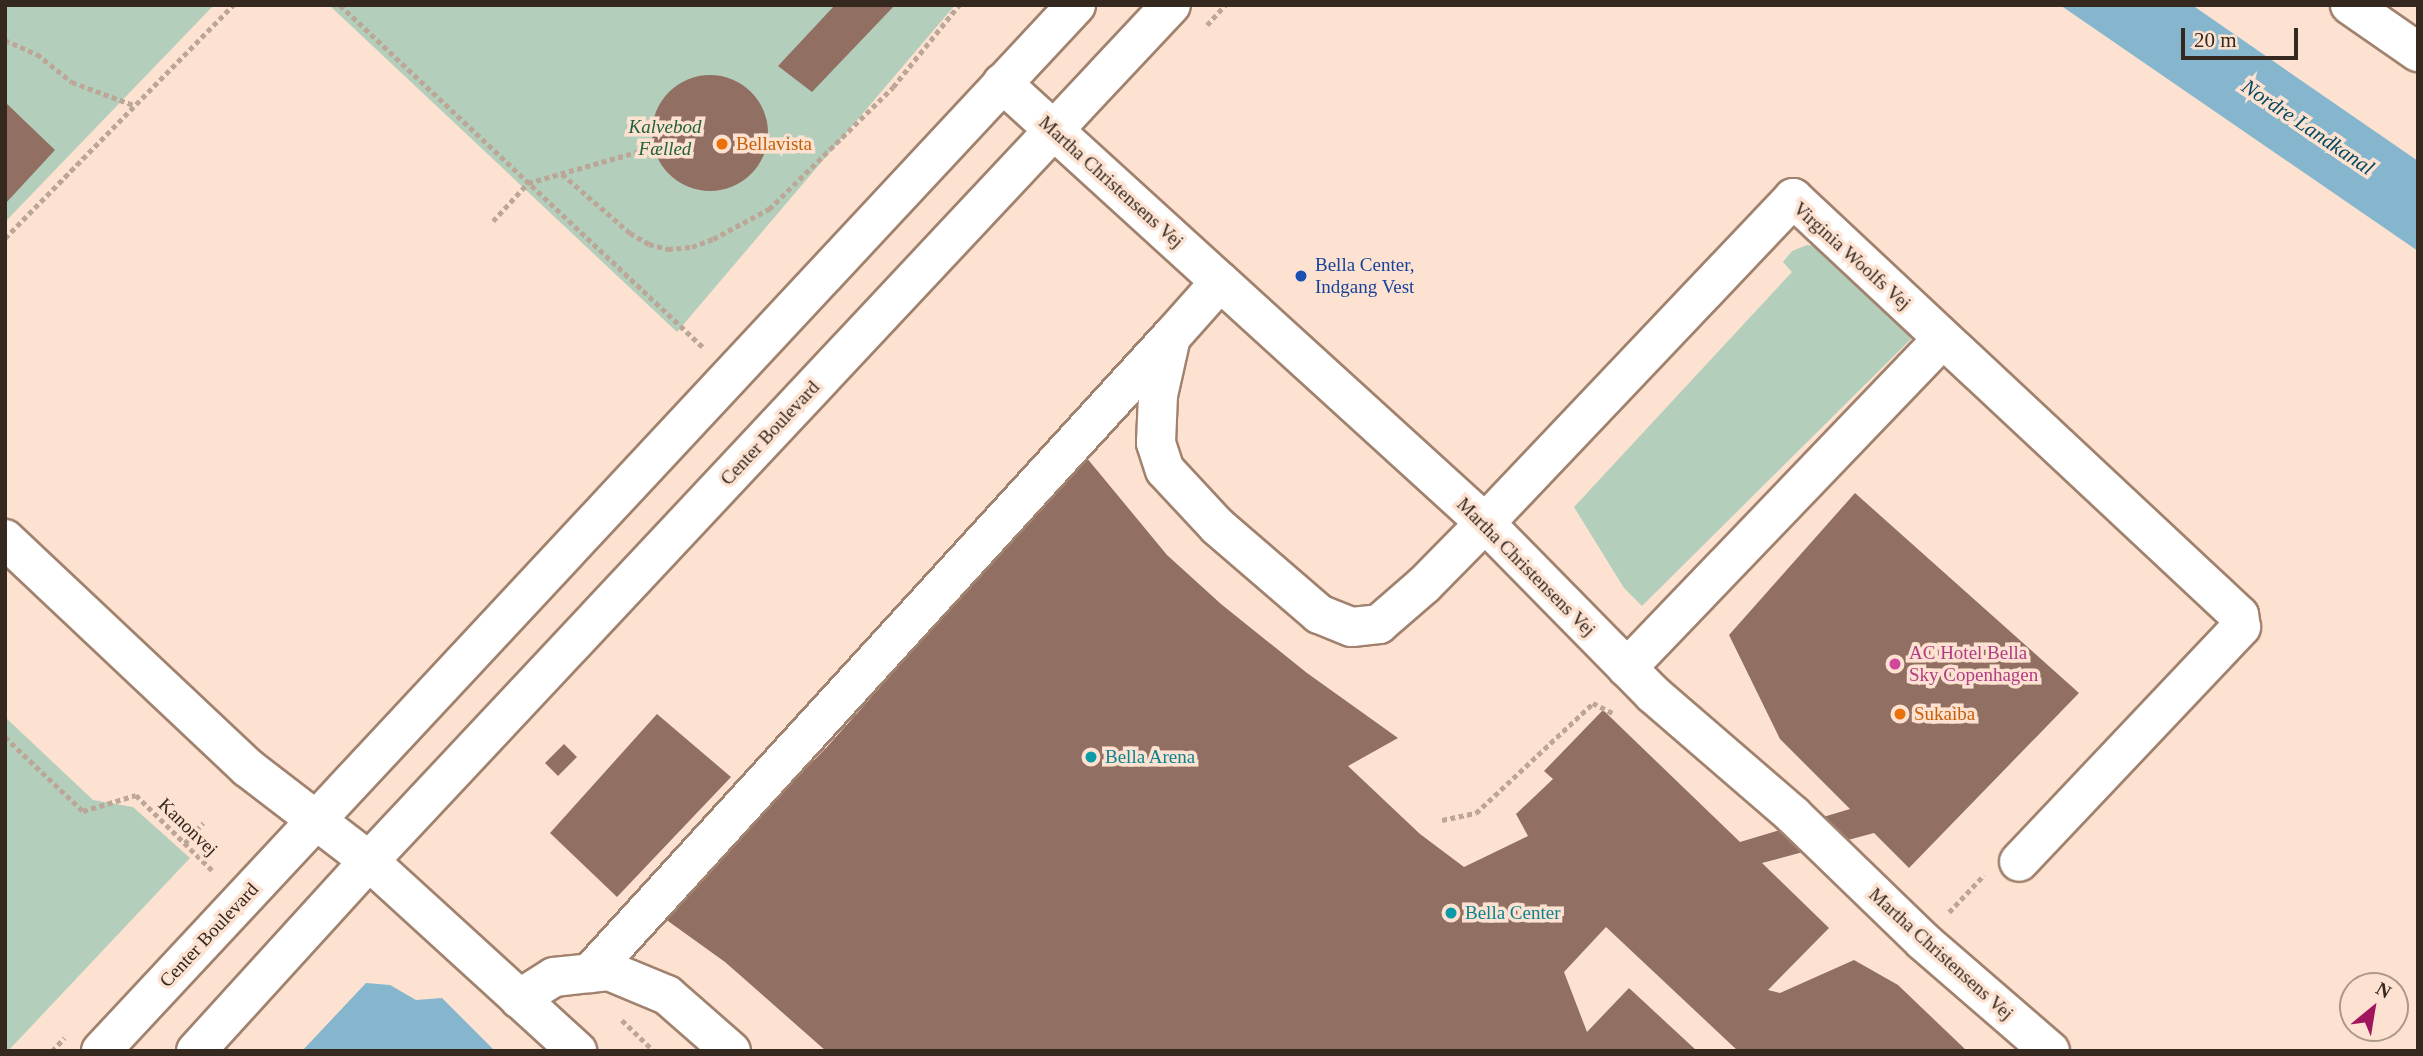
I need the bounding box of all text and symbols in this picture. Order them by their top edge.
scale bar [2185,14,2302,58]
text: 20 m [2194,28,2237,52]
water label: Nordre Landkanal [2237,73,2379,181]
street label: Martha Christensens Vej [1034,111,1188,253]
park label: Kalvebod Fælled [629,116,701,160]
place label: Bellavista [736,133,812,155]
marker: Bellavista [714,136,730,152]
street label: Virginia Woolfs Vej [1788,197,1916,315]
place label: Bella Center, Indgang Vest [1315,254,1415,298]
marker: Bella Center, Indgang Vest [1293,268,1309,284]
street label: Center Boulevard [716,376,824,490]
street label: Martha Christensens Vej [1452,493,1600,641]
place label: AC Hotel Bella Sky Copenhagen [1909,642,2038,686]
marker: AC Hotel Bella Sky Copenhagen [1887,656,1903,672]
place label: Sukaiba [1914,703,1975,725]
marker: Sukaiba [1892,706,1908,722]
place label: Bella Arena [1105,746,1196,768]
marker: Bella Arena [1083,749,1099,765]
street label: Kanonvej [154,793,222,861]
street label: Center Boulevard [155,878,263,992]
street label: Martha Christensens Vej [1864,883,2018,1025]
place label: Bella Center [1465,902,1560,924]
marker: Bella Center [1443,905,1459,921]
north arrow [2339,972,2409,1042]
text: N [2373,978,2395,1003]

